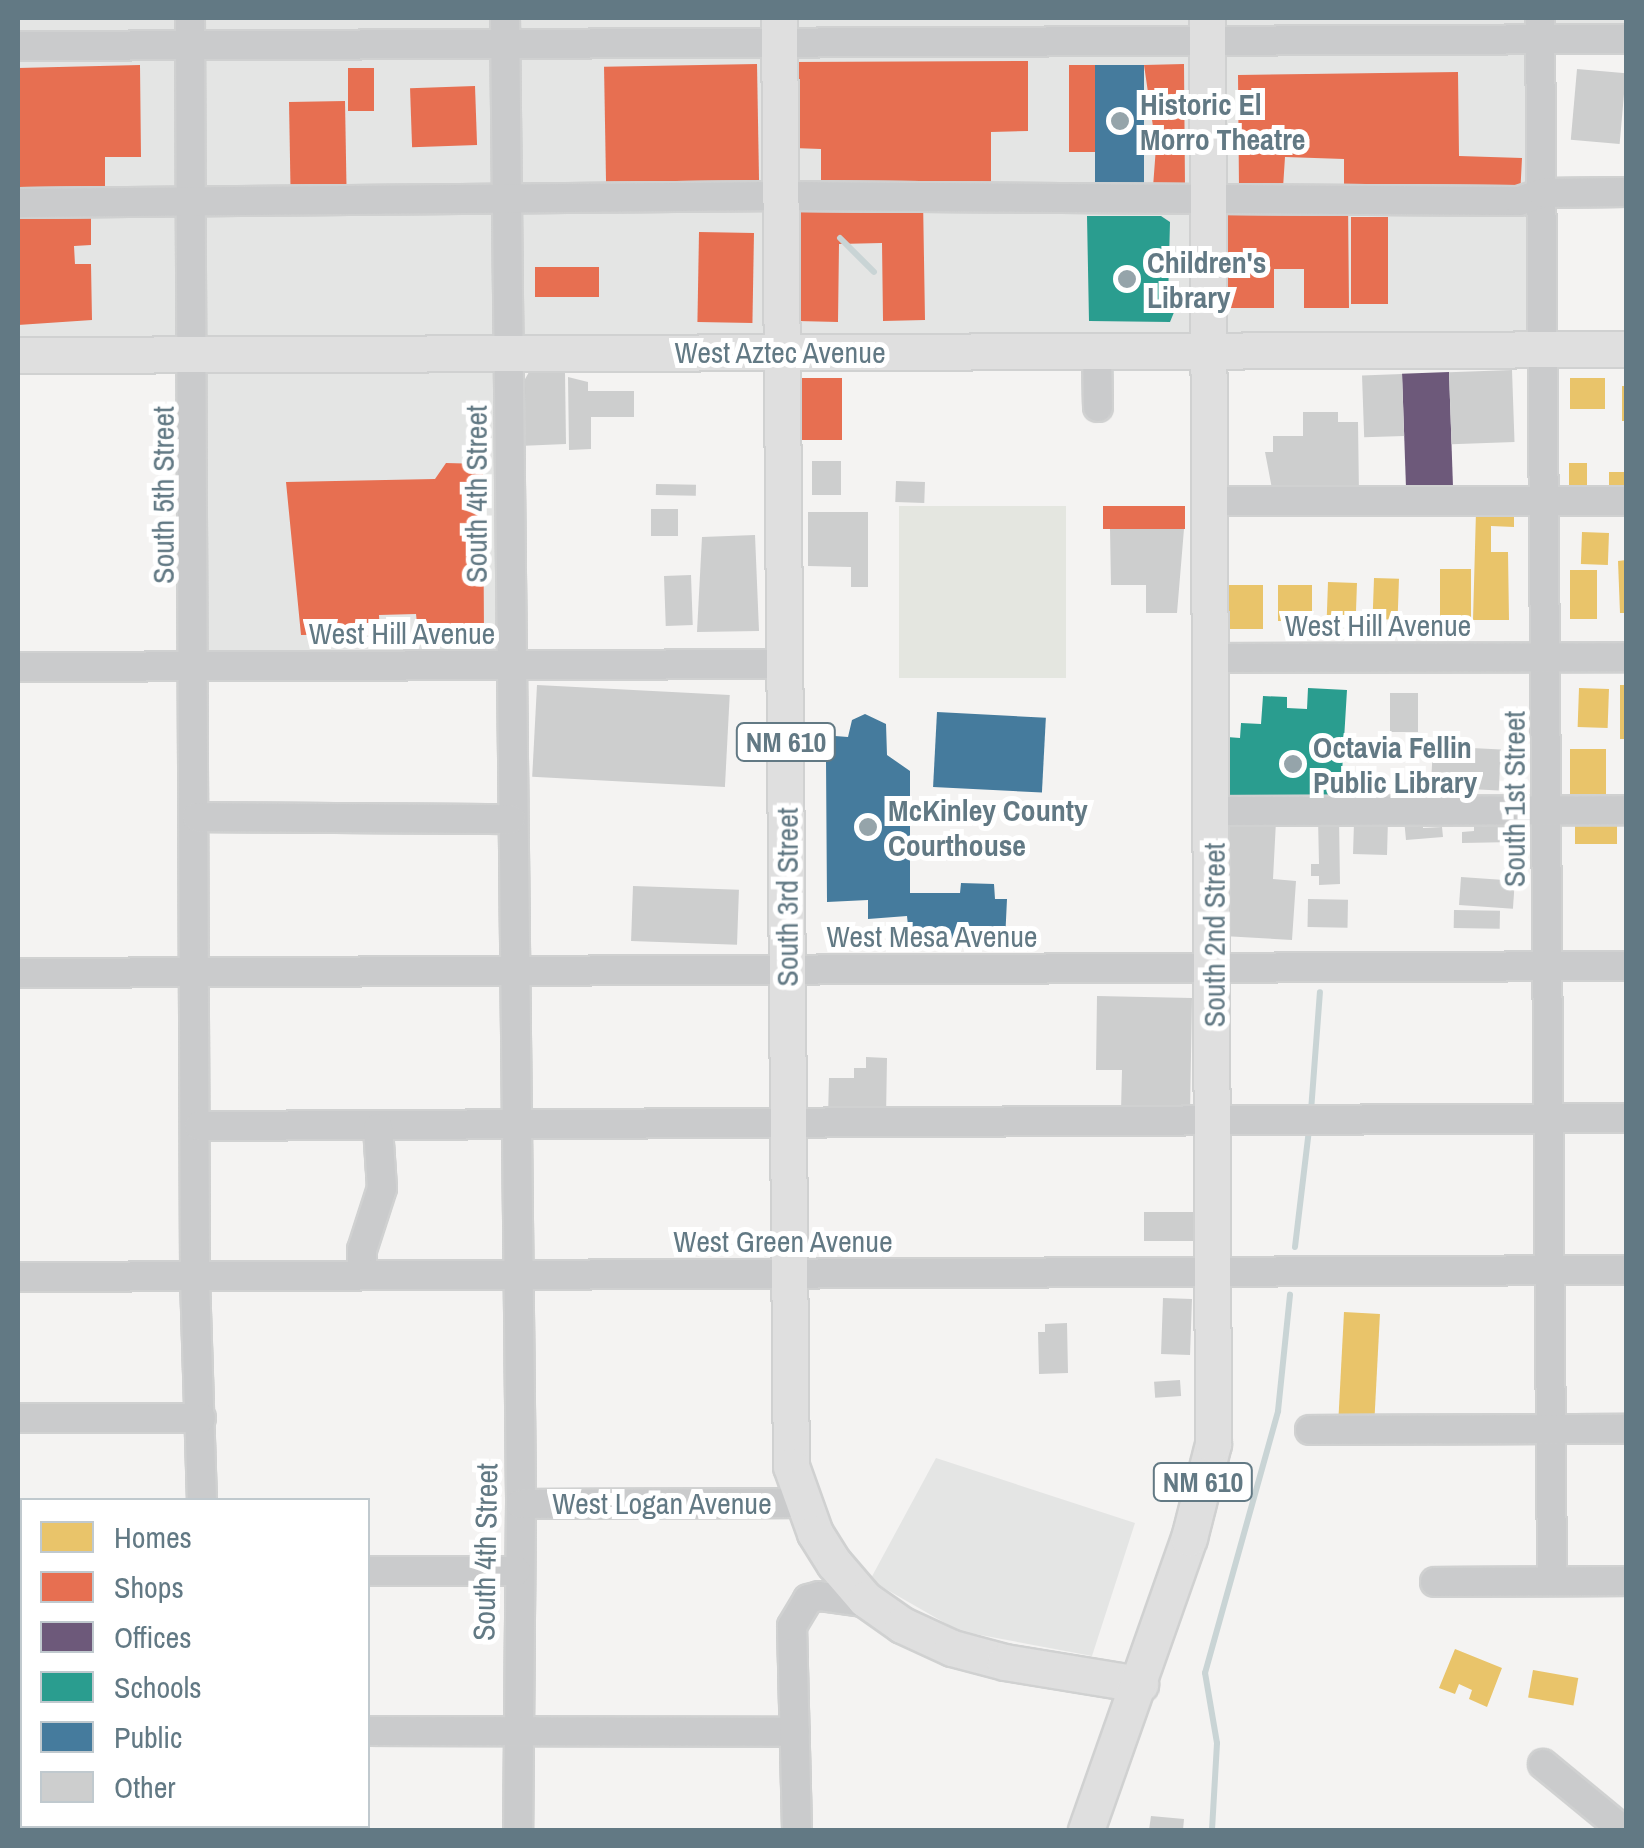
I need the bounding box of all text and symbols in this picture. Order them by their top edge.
place label: Historic El Morro Theatre [1140,86,1305,156]
marker: Historic El Morro Theatre [1109,110,1131,132]
place label: Children's Library [1147,244,1266,314]
marker: Children's Library [1116,268,1138,290]
street label: West Aztec Avenue [673,334,887,370]
street label: South 4th Street [458,405,494,583]
street label: South 5th Street [145,406,181,584]
street label: West Hill Avenue [1284,607,1472,643]
street label: West Hill Avenue [308,615,496,651]
street label: South 1st Street [1496,711,1532,887]
road number: NM 610 [734,719,838,765]
place label: Octavia Fellin Public Library [1313,729,1477,800]
marker: Octavia Fellin Public Library [1282,753,1304,775]
place label: McKinley County Courthouse [888,792,1088,862]
street label: South 3rd Street [769,807,805,987]
marker: McKinley County Courthouse [857,816,879,838]
street label: South 2nd Street [1196,843,1232,1027]
street label: West Mesa Avenue [826,918,1038,954]
street label: West Green Avenue [673,1223,893,1259]
road number: NM 610 [1150,1459,1256,1505]
street label: South 4th Street [465,1463,505,1641]
street label: West Logan Avenue [552,1485,772,1521]
legend [20,1498,370,1828]
text: Homes [114,1517,192,1557]
text: Shops [114,1567,184,1607]
text: Offices [114,1617,192,1657]
text: Schools [114,1667,202,1707]
text: Public [114,1717,182,1757]
text: Other [114,1767,176,1807]

